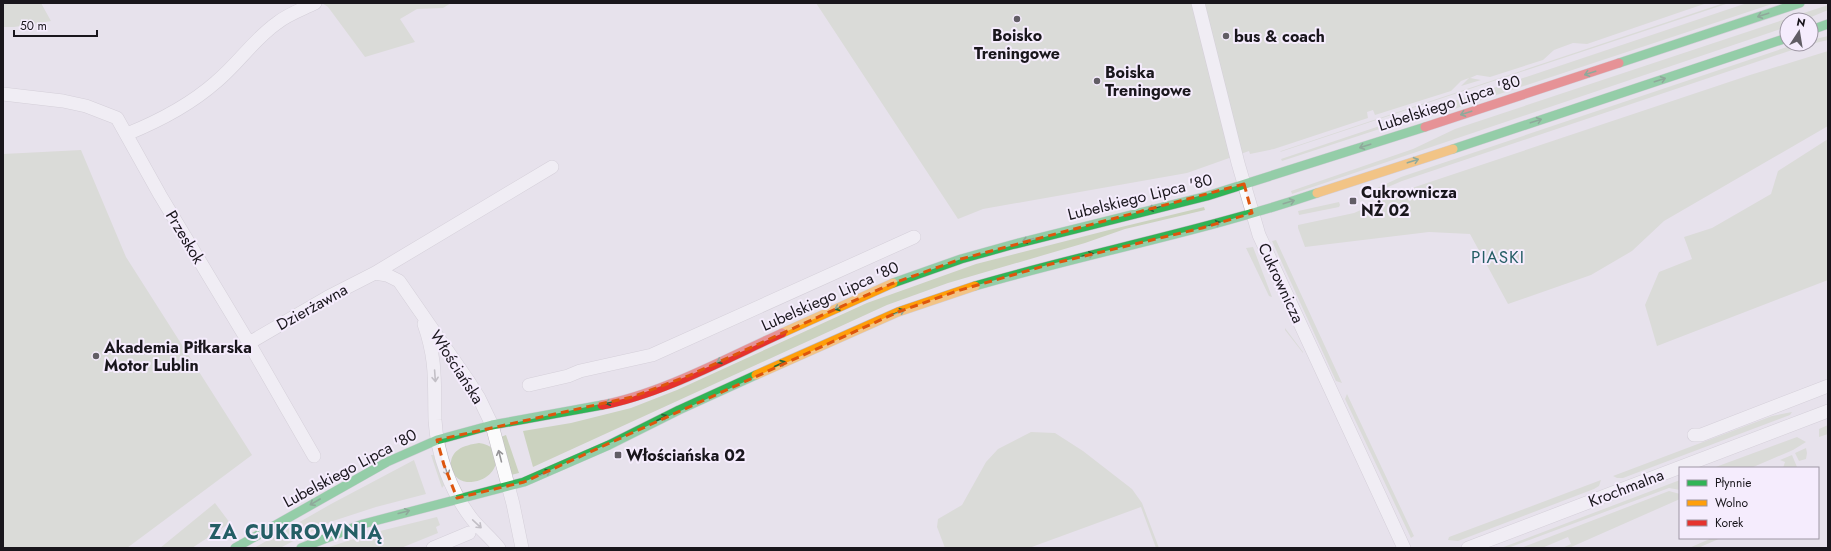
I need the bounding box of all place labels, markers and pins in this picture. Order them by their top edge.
marker: Boisko Treningowe [1012,14,1022,24]
place label: Boisko Treningowe [974,24,1060,65]
place label: bus & coach [1234,25,1325,48]
marker: bus & coach [1221,31,1231,41]
place label: Boiska Treningowe [1105,61,1191,102]
marker: Boiska Treningowe [1092,76,1102,86]
place label: Cukrownicza NŻ 02 [1361,181,1457,222]
marker: Cukrownicza NŻ 02 [1348,196,1358,206]
place label: Akademia Piłkarska Motor Lublin [103,336,252,377]
marker: Akademia Piłkarska Motor Lublin [91,351,101,361]
place label: Włościańska 02 [626,444,745,467]
marker: Włościańska 02 [613,450,623,460]

